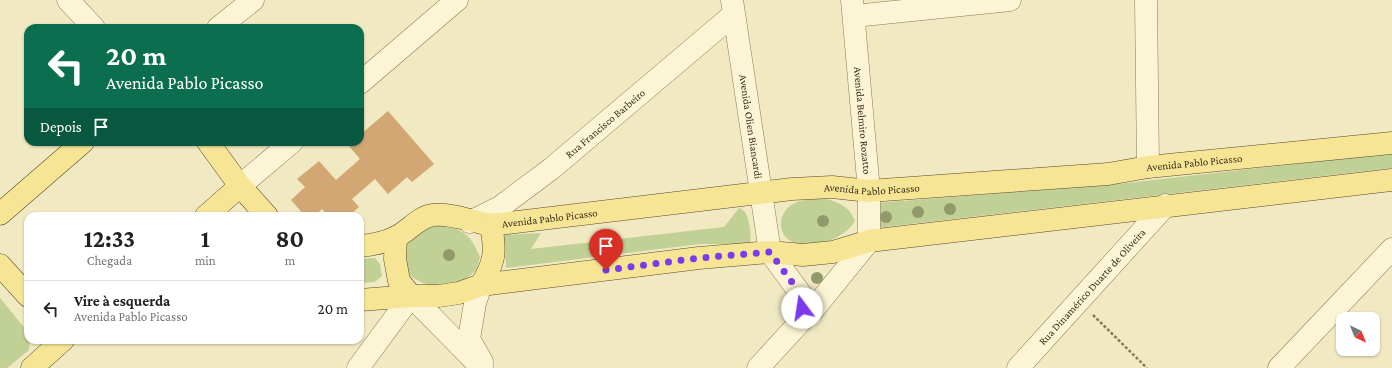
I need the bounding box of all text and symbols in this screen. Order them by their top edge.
icon: left [40,40,92,92]
text: 20 m [106,40,166,71]
street label: Avenida Belmiro Rozatto [852,66,874,175]
text: Avenida Pablo Picasso [106,73,263,93]
street label: Avenida Olien Biancardi [737,73,765,180]
street label: Rua Francisco Barbeiro [563,86,648,160]
icon: arrive [90,116,112,138]
text: Depois [40,119,82,135]
street label: Avenida Pablo Picasso [1146,152,1243,173]
street label: Avenida Pablo Picasso [823,181,921,197]
street label: Avenida Pablo Picasso [501,206,599,230]
text: 12:33 [84,225,135,252]
text: 1 [201,225,210,252]
text: 80 [276,225,304,252]
street label: Rua Dinamérico Duarte de Oliveira [1036,226,1148,347]
pin [589,229,623,270]
icon: arrive [595,235,617,257]
text: Chegada [87,253,132,268]
text: min [195,253,216,268]
text: m [285,253,295,268]
position arrow [781,287,823,329]
text: Vire à esquerda [74,293,170,309]
icon: left [40,298,62,320]
text: 20 m [318,301,348,317]
text: Avenida Pablo Picasso [74,309,188,324]
north arrow [1336,312,1380,356]
map controls [1336,312,1380,356]

